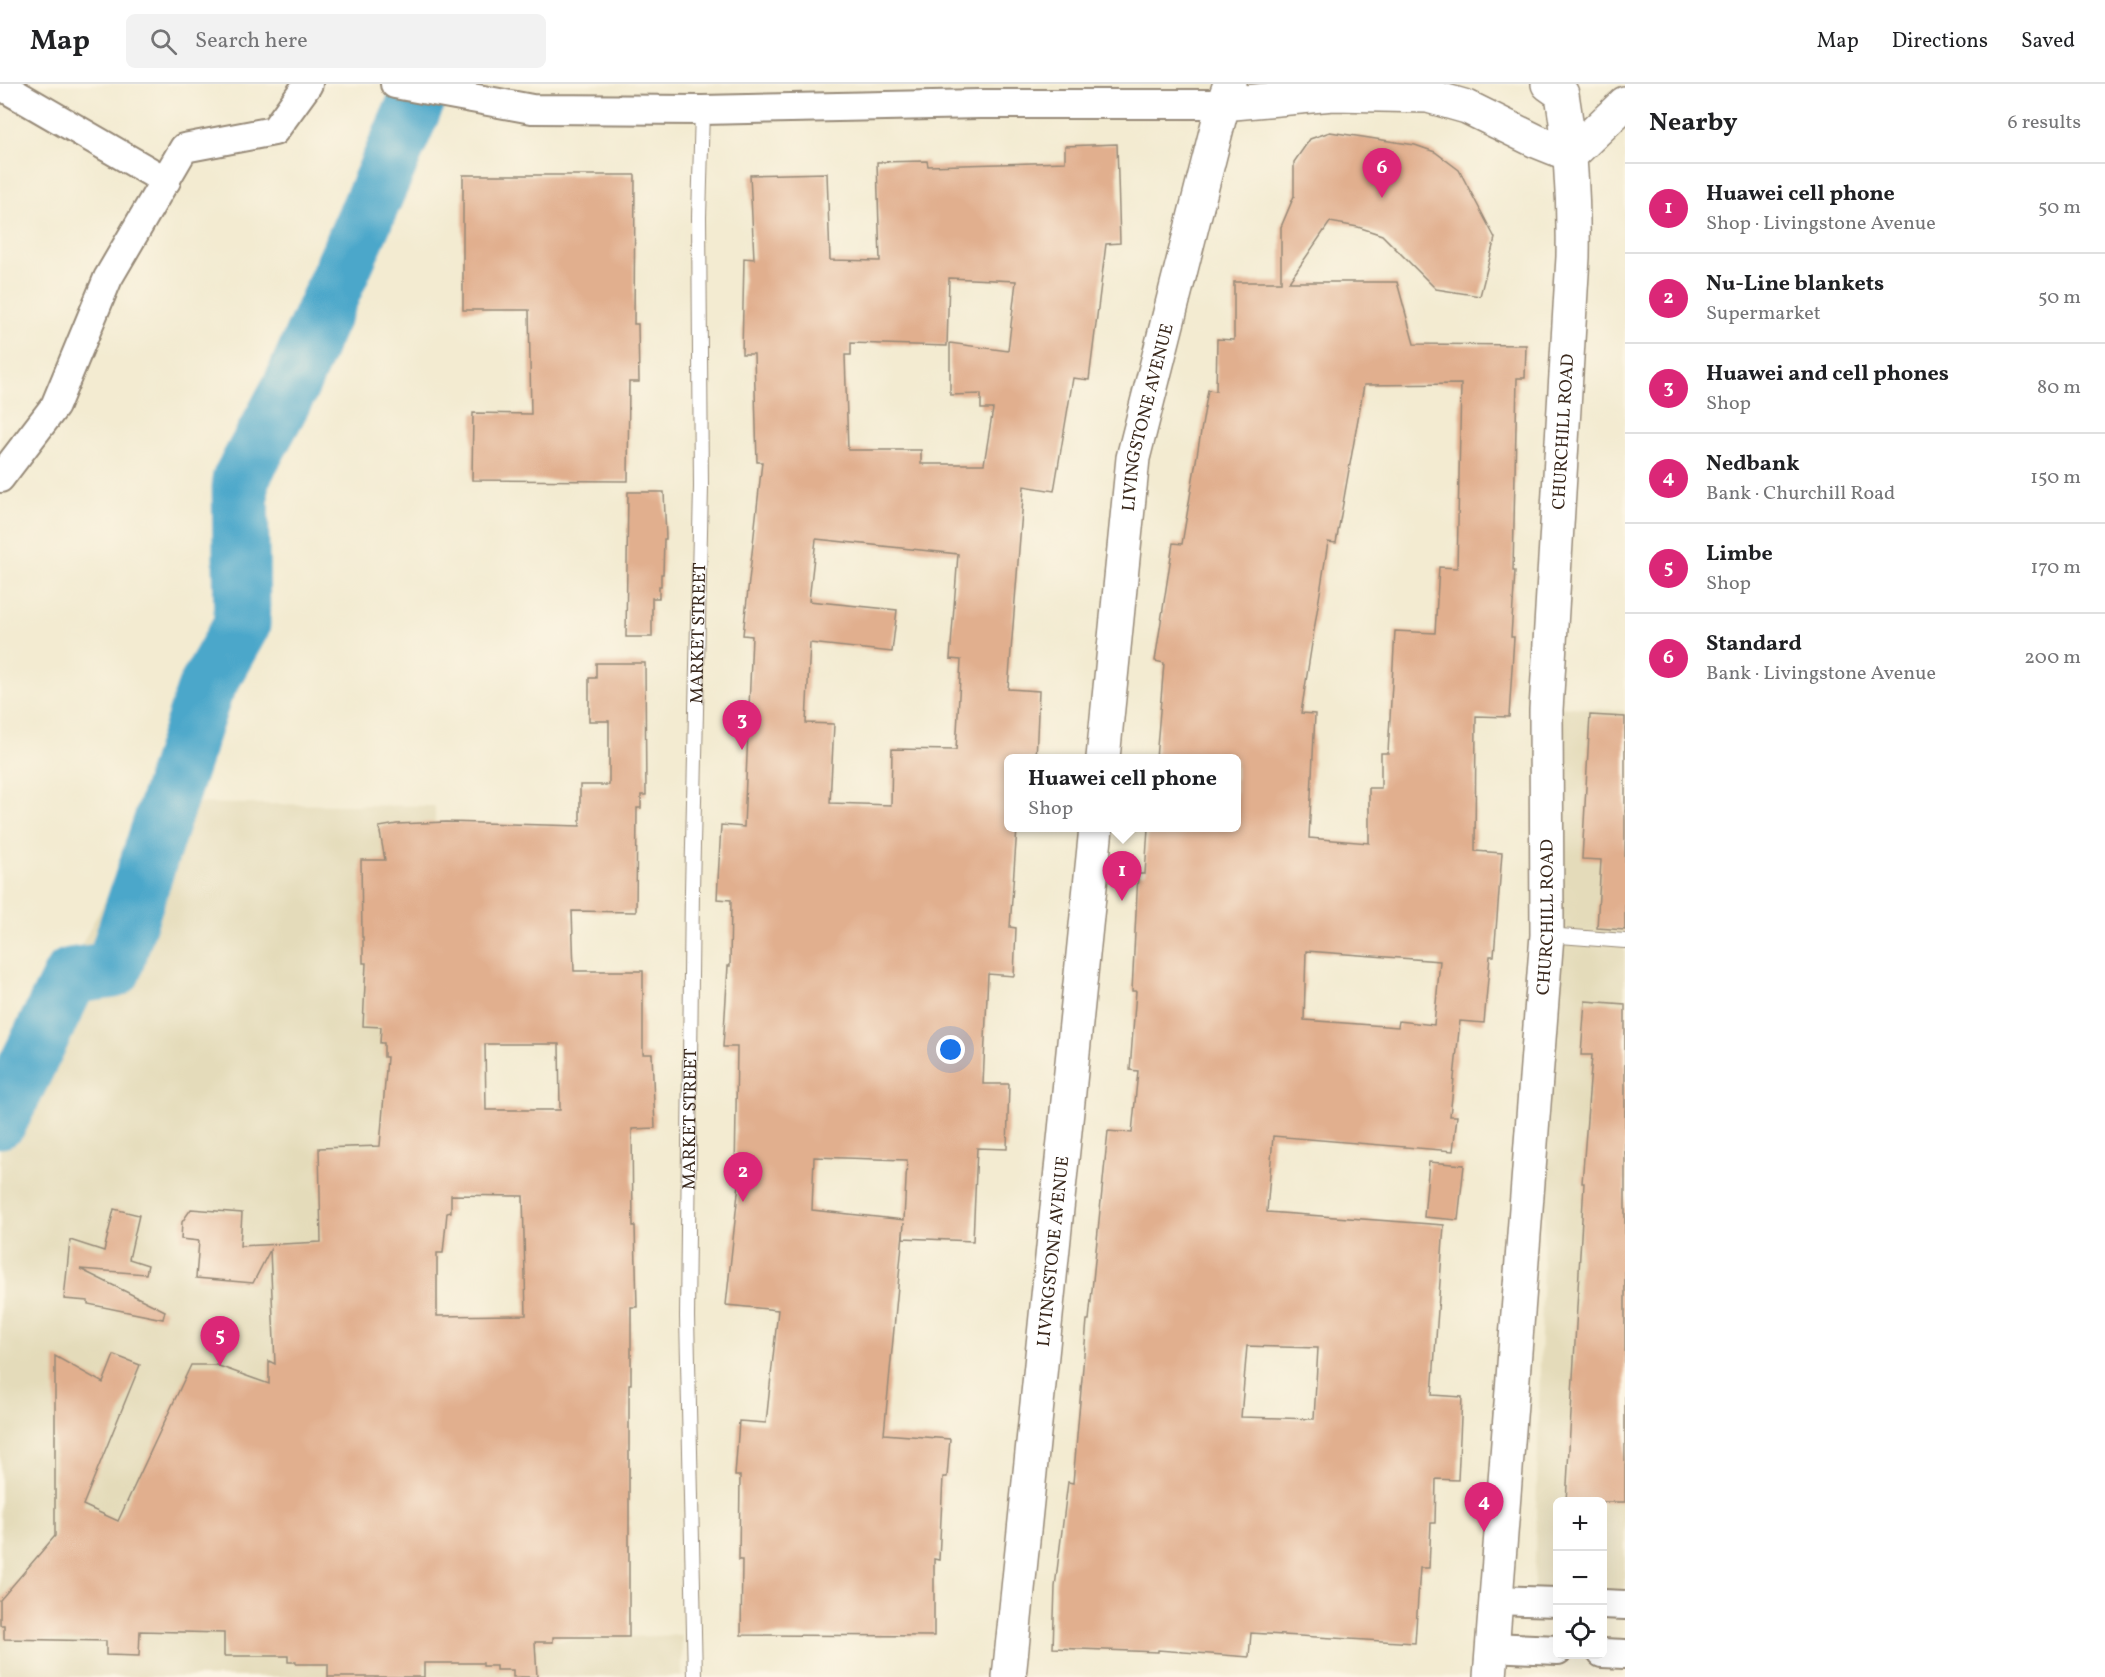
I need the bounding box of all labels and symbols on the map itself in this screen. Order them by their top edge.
pin: 6 [1362,148,1402,198]
street label: LIVINGSTONE AVENUE [1117,321,1181,513]
street label: CHURCHILL ROAD [1547,353,1581,511]
street label: MARKET STREET [685,562,713,704]
pin: 3 [722,700,762,750]
street label: CHURCHILL ROAD [1531,839,1561,996]
pin: 1 [1102,852,1142,901]
your location [936,1035,965,1064]
street label: MARKET STREET [677,1048,704,1190]
pin: 2 [724,1152,762,1202]
street label: LIVINGSTONE AVENUE [1032,1155,1076,1348]
pin: 5 [200,1316,240,1366]
pin: 4 [1464,1482,1504,1532]

